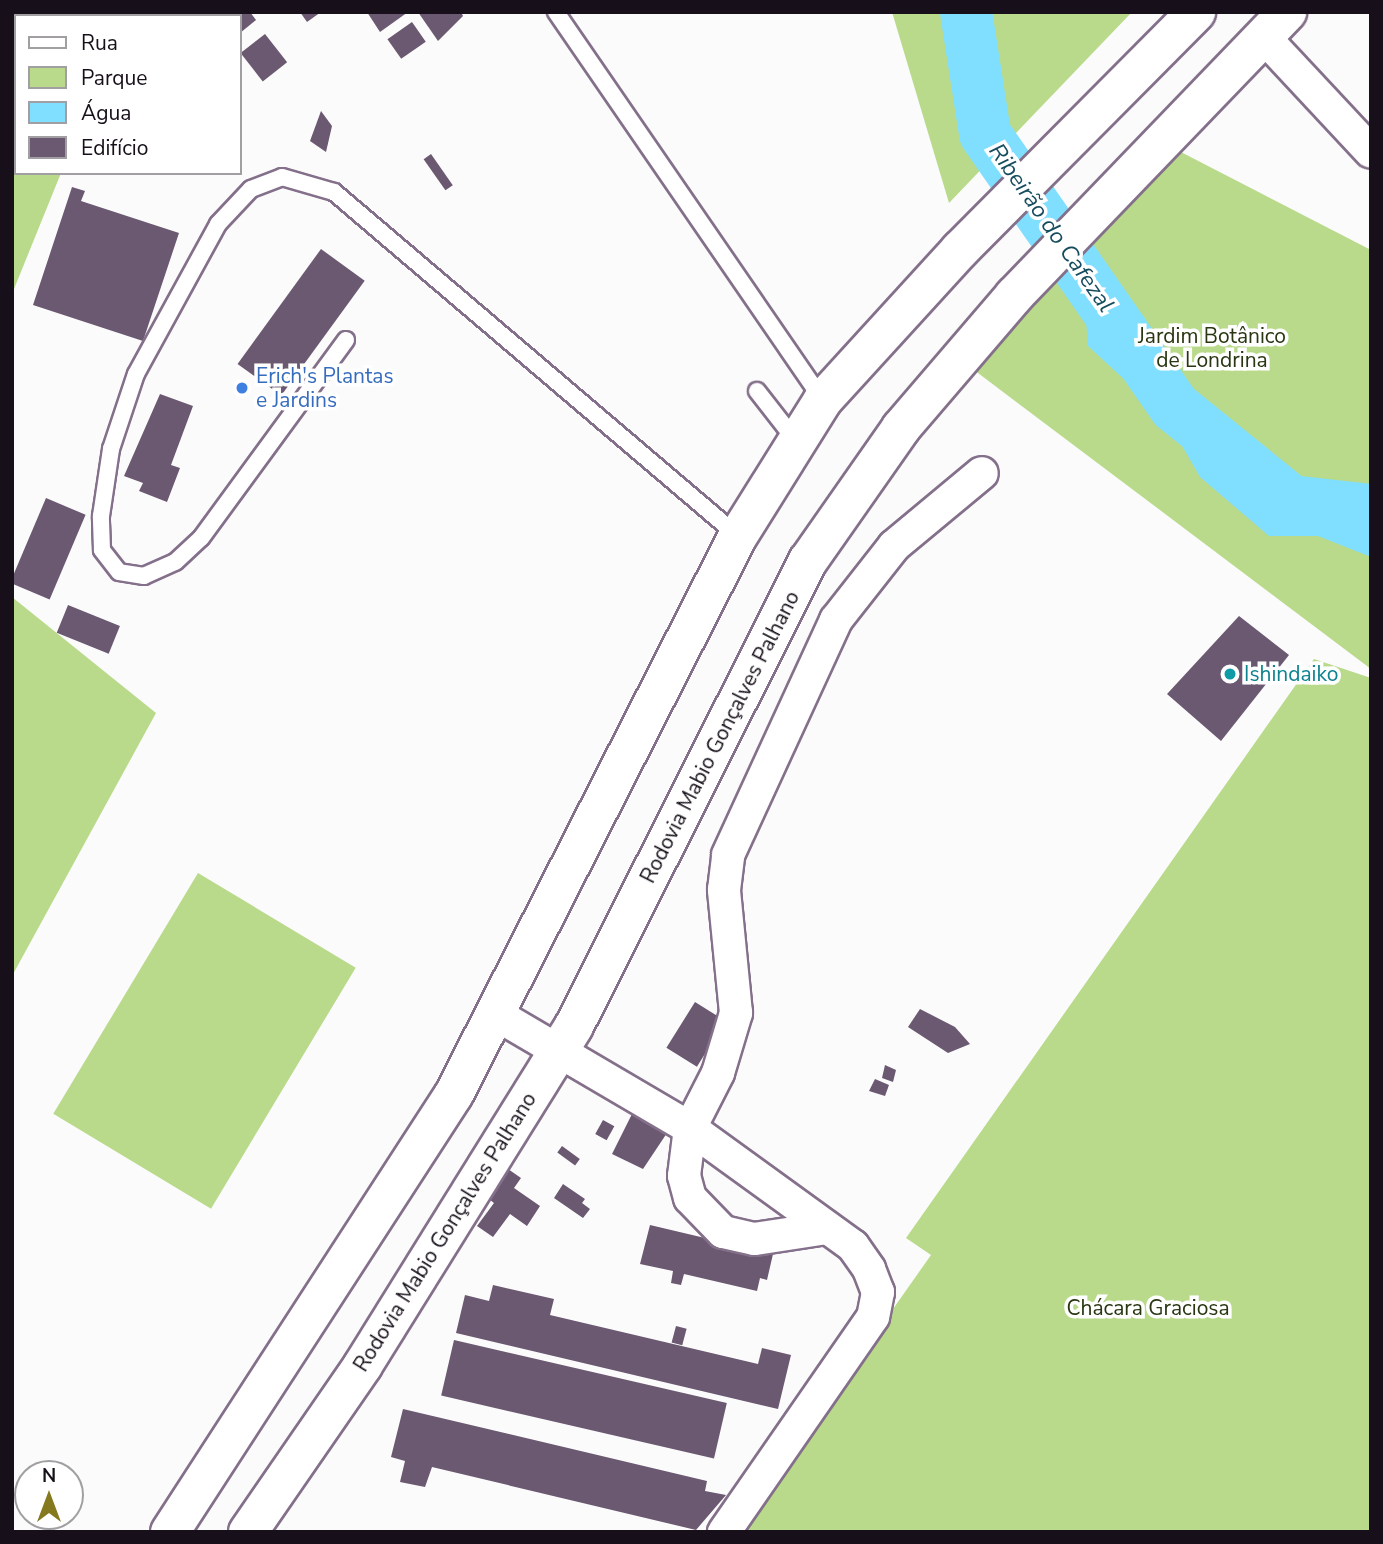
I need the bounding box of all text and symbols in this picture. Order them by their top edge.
legend [14,14,242,175]
text: Rua [81,29,118,57]
text: Parque [81,64,148,92]
text: Água [81,99,131,127]
text: Edifício [81,134,148,162]
water label: Ribeirão do Cafezal [983,139,1119,317]
park label: Jardim Botânico de Londrina [1138,323,1286,373]
place label: Erich's Plantas e Jardins [256,363,394,413]
marker: Erich's Plantas e Jardins [234,380,250,396]
street label: Rodovia Mabio Gonçalves Palhano [635,587,805,887]
place label: Ishindaiko [1244,661,1338,687]
marker: Ishindaiko [1222,666,1238,682]
street label: Rodovia Mabio Gonçalves Palhano [348,1088,542,1376]
park label: Chácara Graciosa [1066,1295,1230,1321]
north arrow [14,1460,84,1530]
text: N [42,1463,56,1489]

